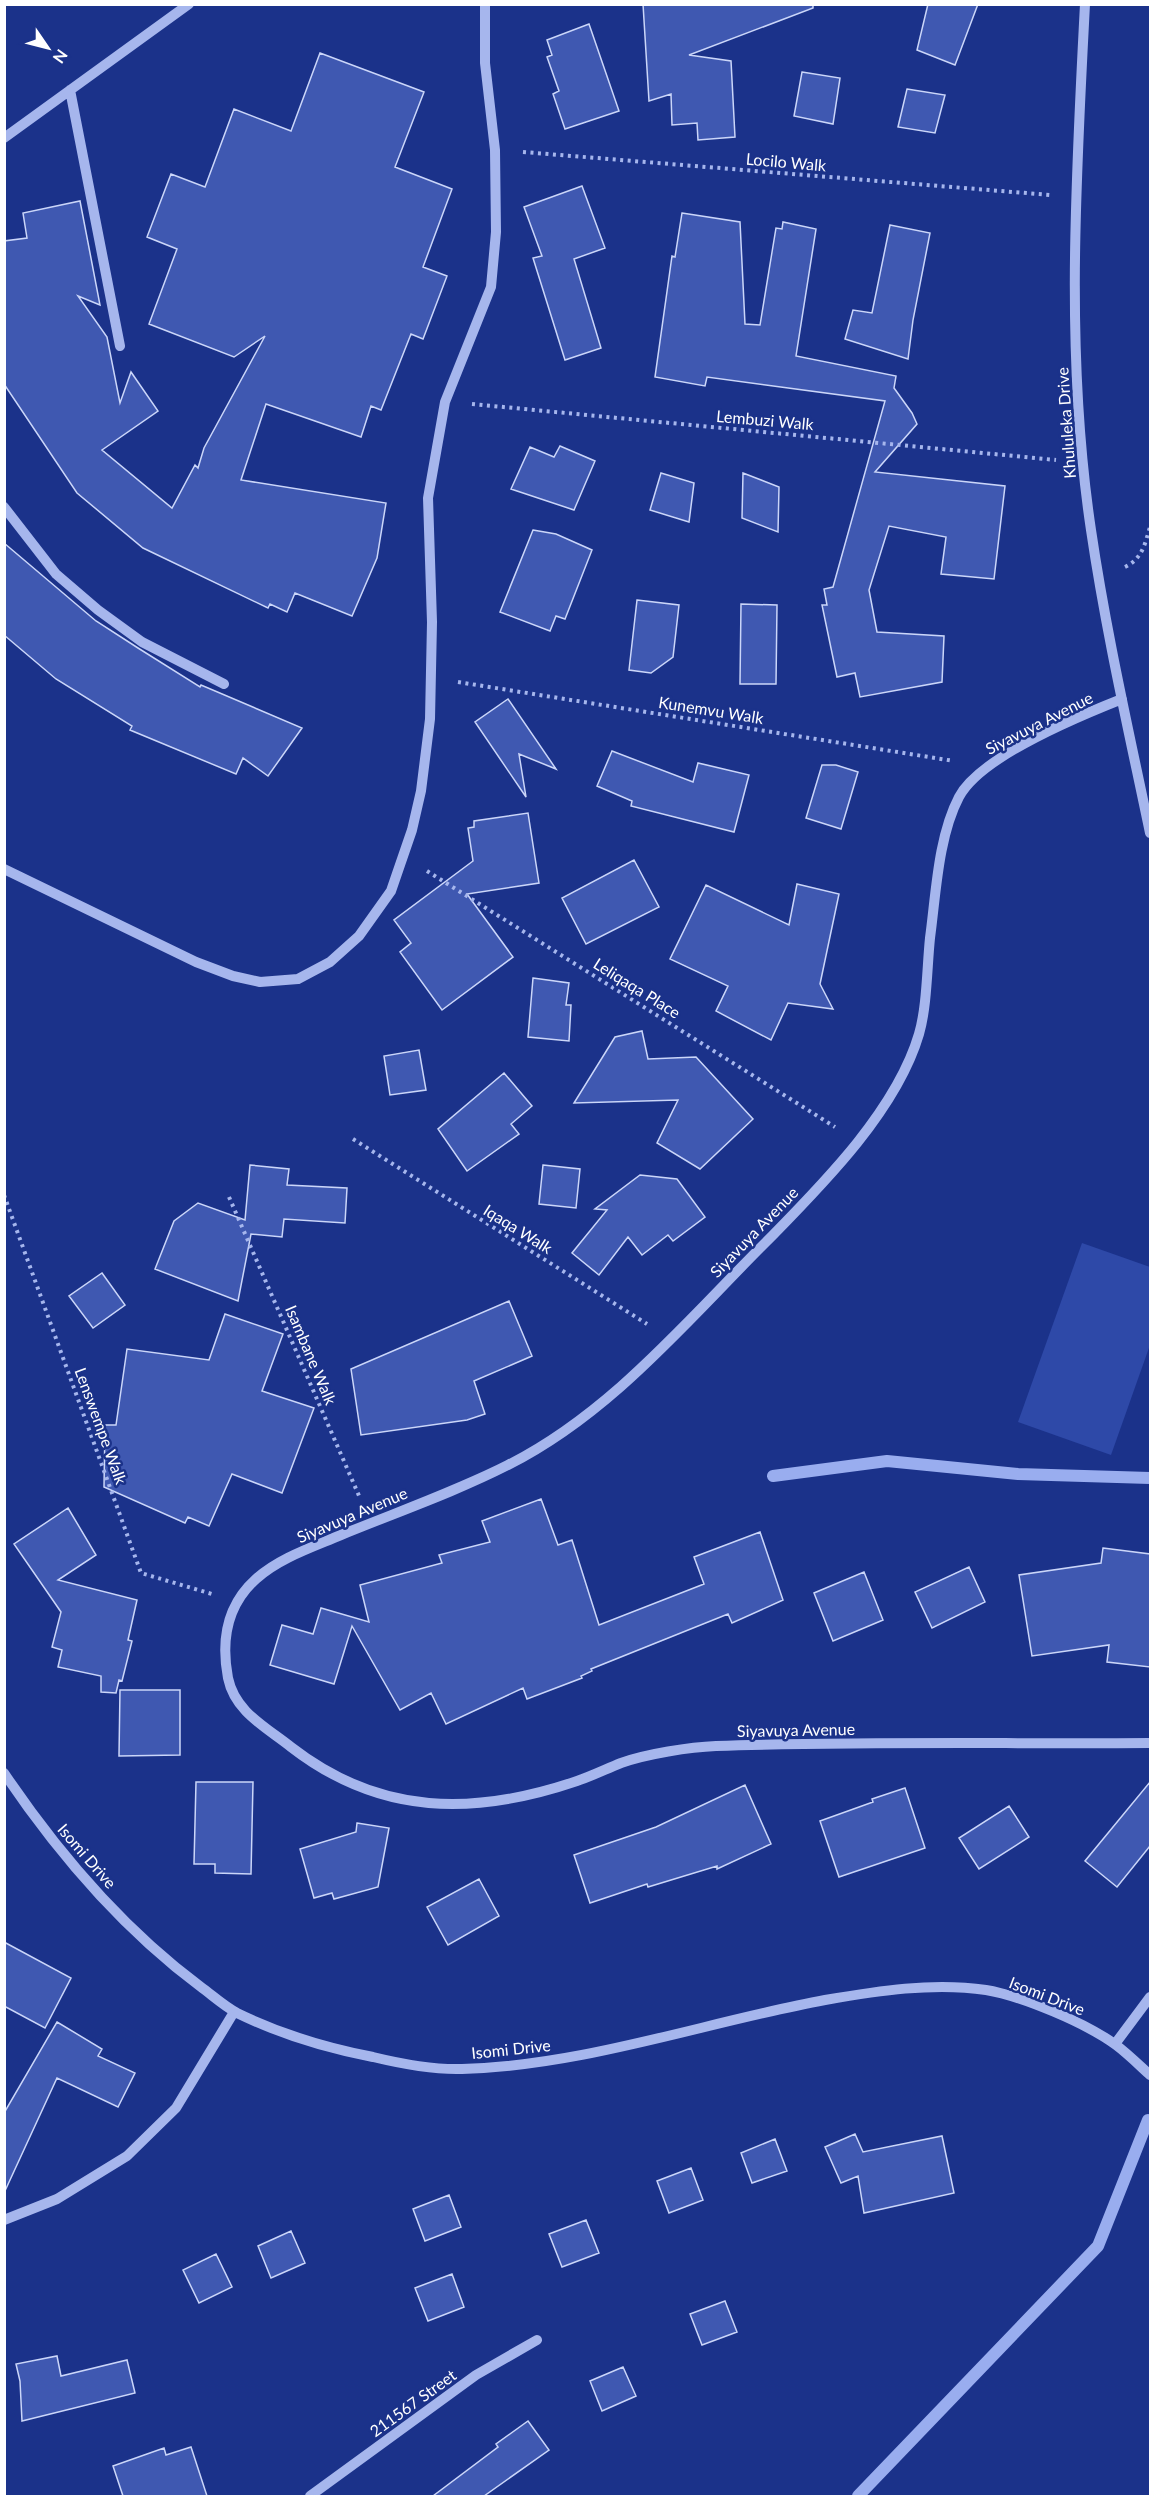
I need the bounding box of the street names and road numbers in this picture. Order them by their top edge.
street label: Locilo Walk [745,149,828,175]
street label: Khululeka Drive [1052,367,1079,479]
street label: Lembuzi Walk [716,406,815,433]
street label: Siyavuya Avenue [982,687,1096,758]
street label: Kunemvu Walk [657,692,766,727]
street label: Leliqaqa Place [590,953,684,1022]
street label: Siyavuya Avenue [706,1183,801,1281]
street label: Iqaqa Walk [480,1200,557,1258]
street label: Isambane Walk [282,1302,341,1408]
street label: Lenswempe Walk [72,1365,132,1488]
street label: Siyavuya Avenue [294,1483,410,1546]
street label: Siyavuya Avenue [737,1719,855,1740]
street label: Isomi Drive [54,1819,121,1892]
street label: Isomi Drive [1007,1972,1088,2019]
street label: Isomi Drive [470,2035,551,2062]
street label: 211567 Street [366,2365,460,2440]

